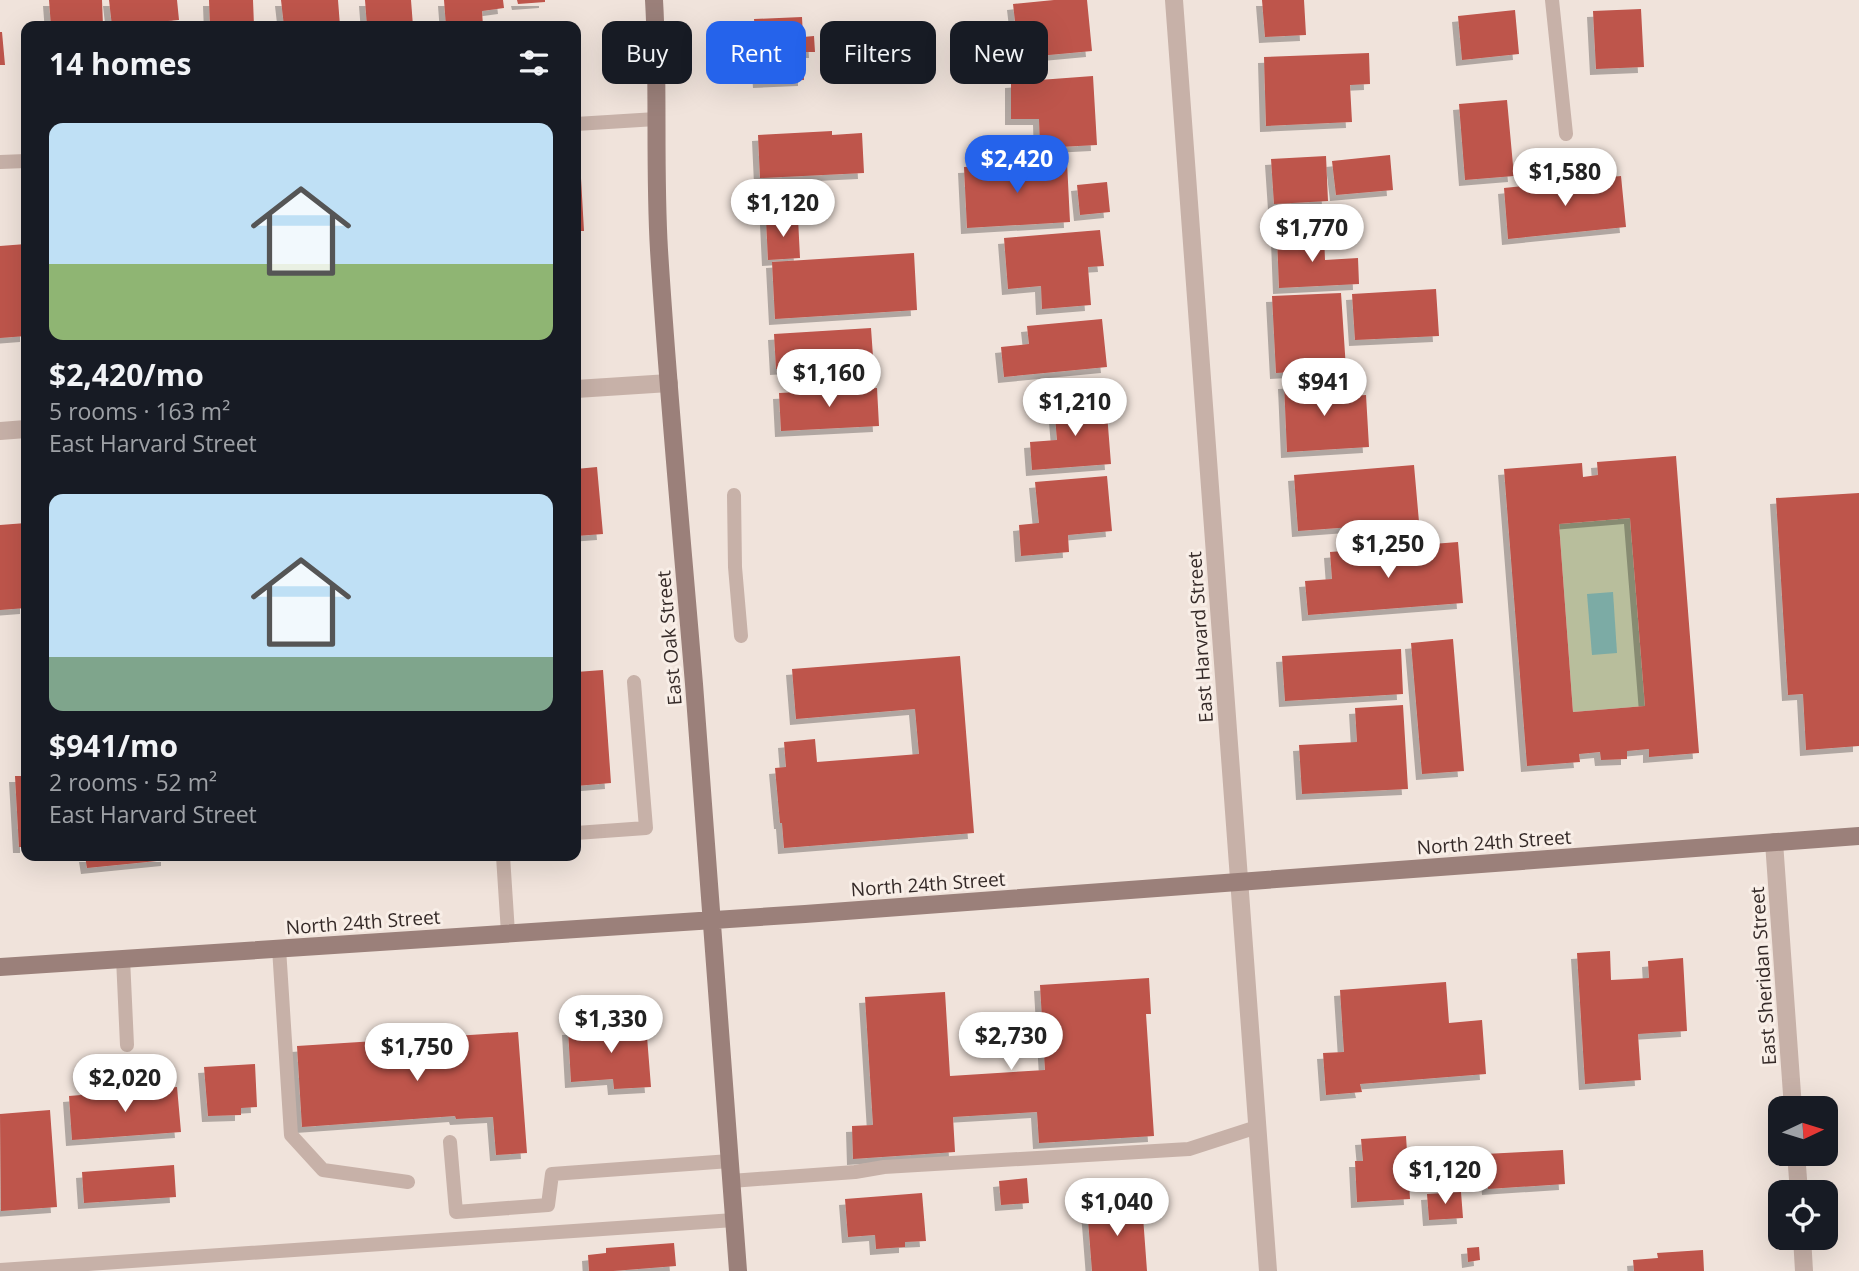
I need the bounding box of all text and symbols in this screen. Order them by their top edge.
chip: Buy [602,21,692,84]
chip: Rent [706,21,806,84]
chip: Filters [820,21,936,84]
chip: New [950,21,1048,84]
text: 14 homes [49,43,192,84]
icon: filters [515,44,553,82]
pin: $2,420 [960,136,1074,195]
text: $2,420 [981,142,1053,174]
pin: $1,580 [1508,148,1622,208]
text: $1,580 [1529,155,1601,187]
icon: home [238,168,364,294]
pin: $1,120 [726,180,840,239]
text: $1,120 [747,186,819,218]
pin: $1,770 [1255,204,1369,264]
text: $1,770 [1276,211,1348,243]
pin: $1,160 [772,350,886,409]
text: $2,420/mo [49,354,204,395]
text: $1,160 [793,356,865,388]
pin: $941 [1283,358,1365,418]
text: $941 [1298,365,1350,397]
pin: $1,210 [1018,378,1132,438]
text: $1,210 [1039,385,1111,417]
text: 5 rooms · 163 m² [49,395,230,427]
text: East Harvard Street [49,427,257,459]
pin: $1,250 [1331,520,1445,580]
text: $1,250 [1352,527,1424,559]
icon: home [238,539,364,665]
street label: East Harvard Street [1181,550,1219,724]
street label: East Oak Street [650,569,688,706]
text: $941/mo [49,725,178,766]
text: 2 rooms · 52 m² [49,766,217,798]
text: East Harvard Street [49,798,257,830]
street label: North 24th Street [1416,824,1572,860]
street label: North 24th Street [850,866,1006,902]
street label: East Sheridan Street [1744,886,1782,1066]
street label: North 24th Street [285,904,441,940]
pin: $1,330 [554,996,668,1055]
text: $1,330 [575,1002,647,1034]
pin: $2,730 [954,1012,1068,1072]
text: $2,730 [975,1019,1047,1051]
pin: $1,750 [360,1024,474,1083]
text: $1,750 [381,1030,453,1062]
pin: $2,020 [68,1054,182,1114]
text: $2,020 [89,1061,161,1093]
north arrow [1768,1096,1838,1166]
map controls [1768,1096,1838,1250]
pin: $1,120 [1388,1146,1502,1206]
text: $1,120 [1409,1153,1481,1185]
pin: $1,040 [1060,1178,1174,1238]
button: locate [1768,1180,1838,1250]
text: $1,040 [1081,1185,1153,1217]

